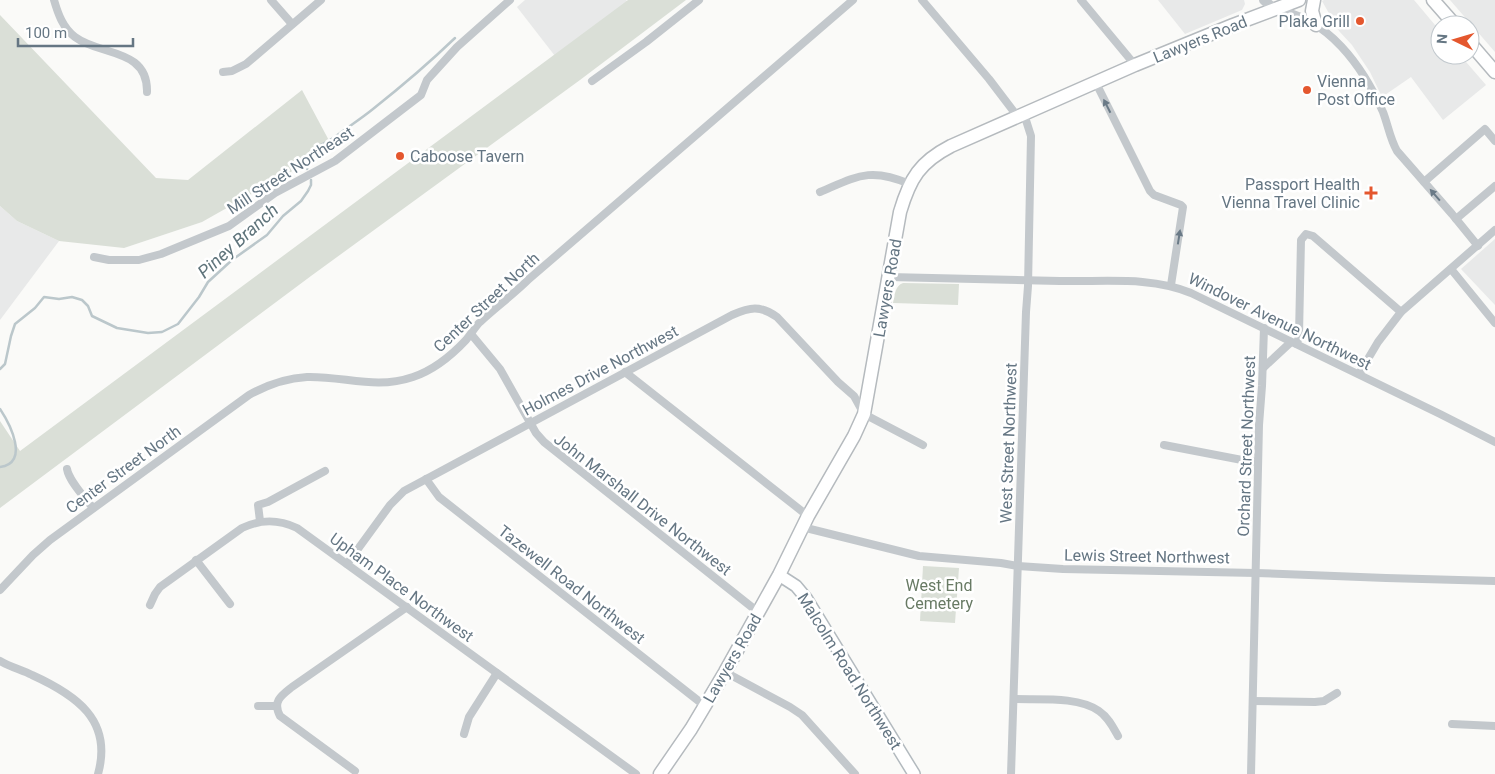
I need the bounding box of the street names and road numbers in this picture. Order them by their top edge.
street label: Lawyers Road [1150,12,1250,67]
street label: Mill Street Northeast [224,122,357,218]
street label: Lawyers Road [869,237,906,339]
street label: Center Street North [430,249,543,356]
street label: Windover Avenue Northwest [1185,269,1374,374]
street label: Holmes Drive Northwest [519,321,681,420]
street label: Orchard Street Northwest [1234,355,1259,537]
street label: West Street Northwest [996,362,1021,524]
street label: Center Street North [62,421,184,517]
street label: John Marshall Drive Northwest [550,429,735,579]
street label: Tazewell Road Northwest [495,521,649,648]
street label: Upham Place Northwest [326,529,477,646]
street label: Lewis Street Northwest [1064,546,1230,567]
street label: Malcolm Road Northwest [794,589,906,753]
street label: Lawyers Road [699,610,766,706]

